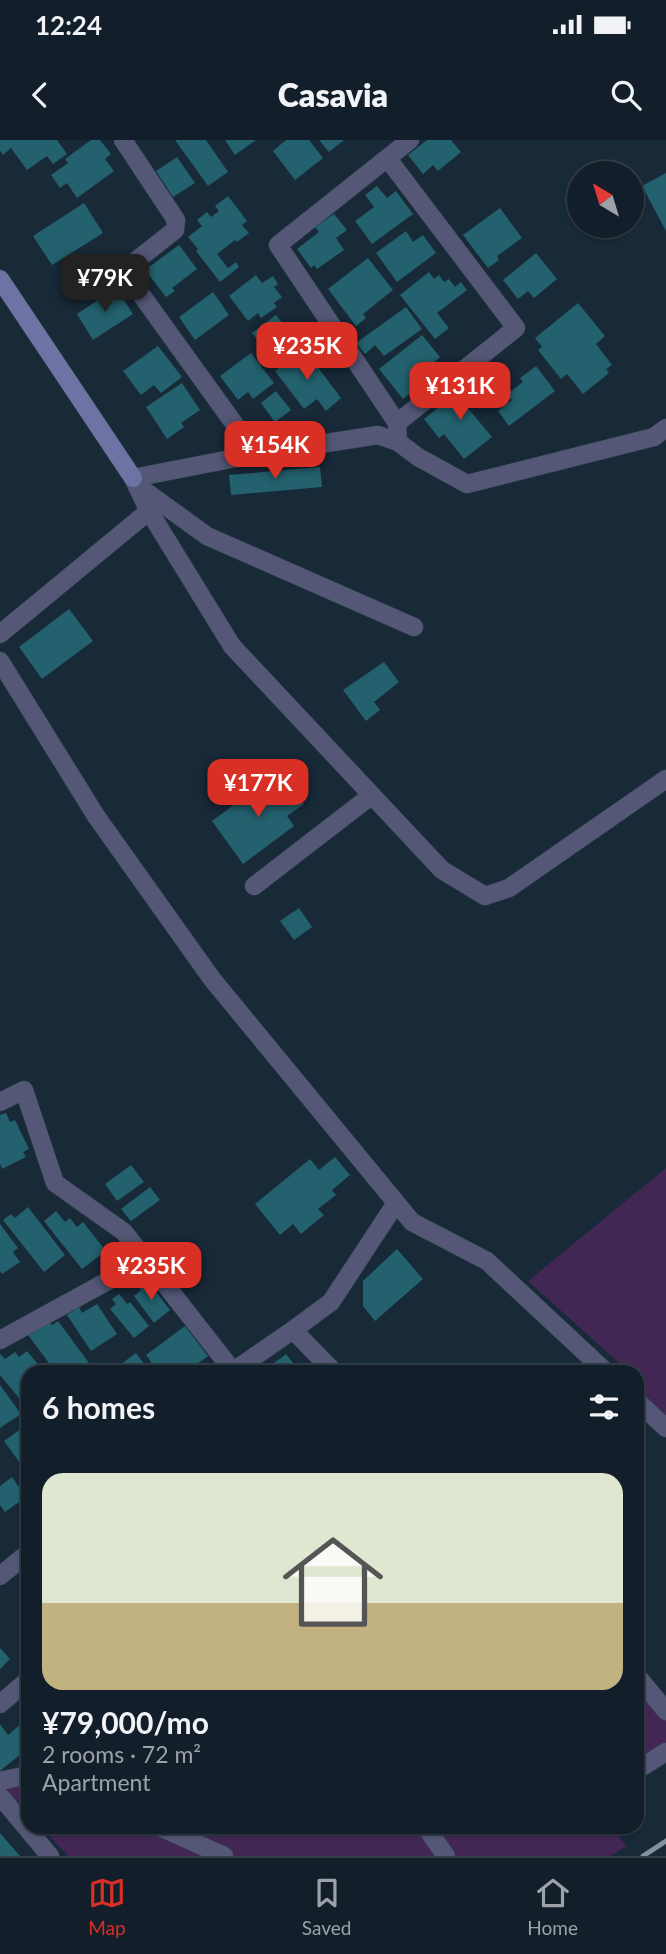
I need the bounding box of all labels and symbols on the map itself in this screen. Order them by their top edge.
north arrow [567,161,644,238]
pin: ¥79K [64,254,146,314]
pin: ¥235K [258,322,356,382]
pin: ¥131K [411,362,509,422]
pin: ¥154K [226,422,324,481]
pin: ¥177K [209,760,307,819]
pin: ¥235K [102,1242,200,1302]

